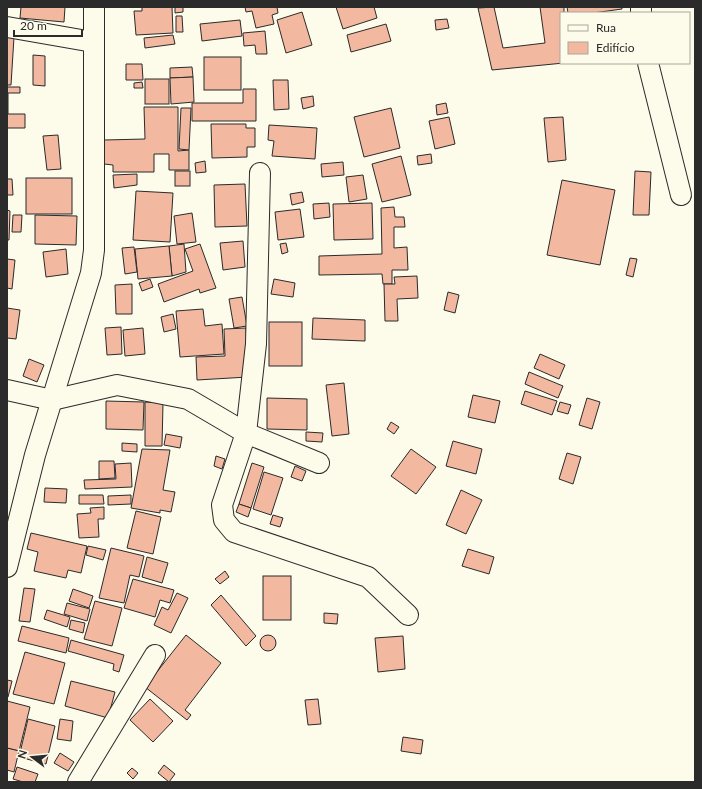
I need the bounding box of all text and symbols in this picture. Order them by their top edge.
scale bar [14,12,82,38]
legend [560,12,690,64]
text: 20 m [20,18,47,33]
text: Rua [596,20,616,35]
text: Edifício [596,40,635,55]
north arrow [12,737,52,777]
text: N [14,748,29,760]

